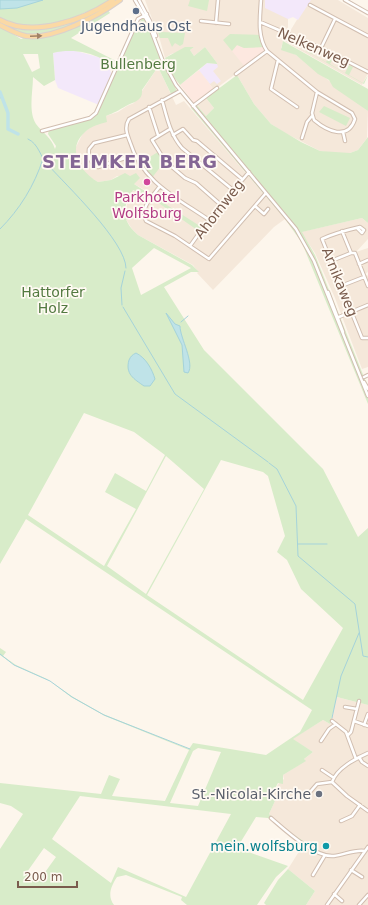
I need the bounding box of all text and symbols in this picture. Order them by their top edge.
marker: Jugendhaus Ost [131,6,141,16]
place label: Jugendhaus Ost [80,18,192,34]
street label: Nelkenweg [276,24,352,70]
one-way arrow [30,32,42,39]
park label: Bullenberg [100,56,176,72]
district label: STEIMKER BERG [42,151,218,172]
street label: Ahornweg [191,176,247,242]
marker: Parkhotel Wolfsburg [142,177,152,187]
place label: Parkhotel Wolfsburg [112,189,182,221]
street label: Arnikaweg [319,245,361,319]
park label: Hattorfer Holz [21,284,85,316]
place label: St.-Nicolai-Kirche [191,786,311,802]
marker: St.-Nicolai-Kirche [314,789,324,799]
place label: mein.wolfsburg [210,838,318,854]
marker: mein.wolfsburg [321,841,331,851]
scale bar [18,863,77,889]
text: 200 m [24,870,62,884]

